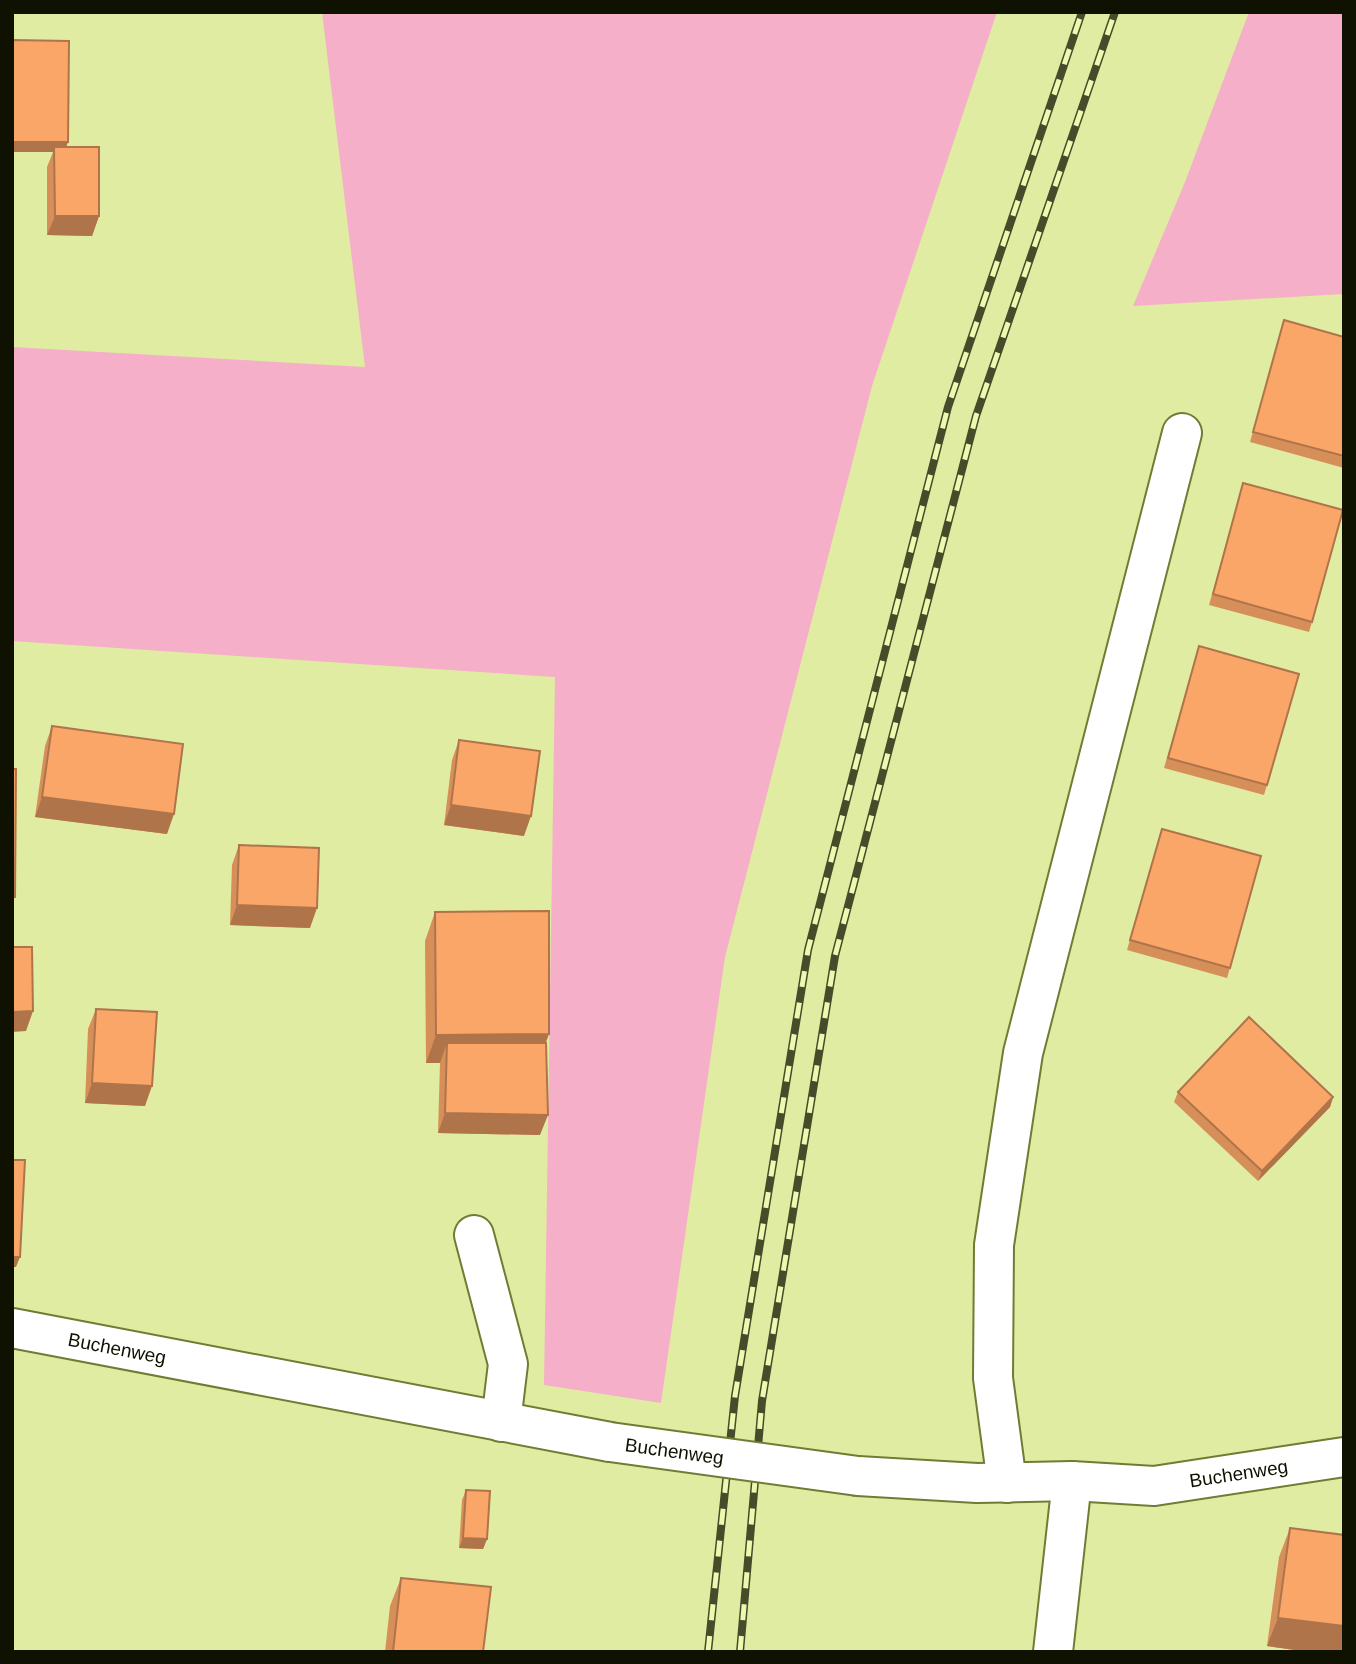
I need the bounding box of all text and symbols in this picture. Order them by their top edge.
street label: Buchenweg [66,1329,168,1368]
street label: Buchenweg [624,1434,725,1468]
street label: Buchenweg [1188,1456,1289,1491]

